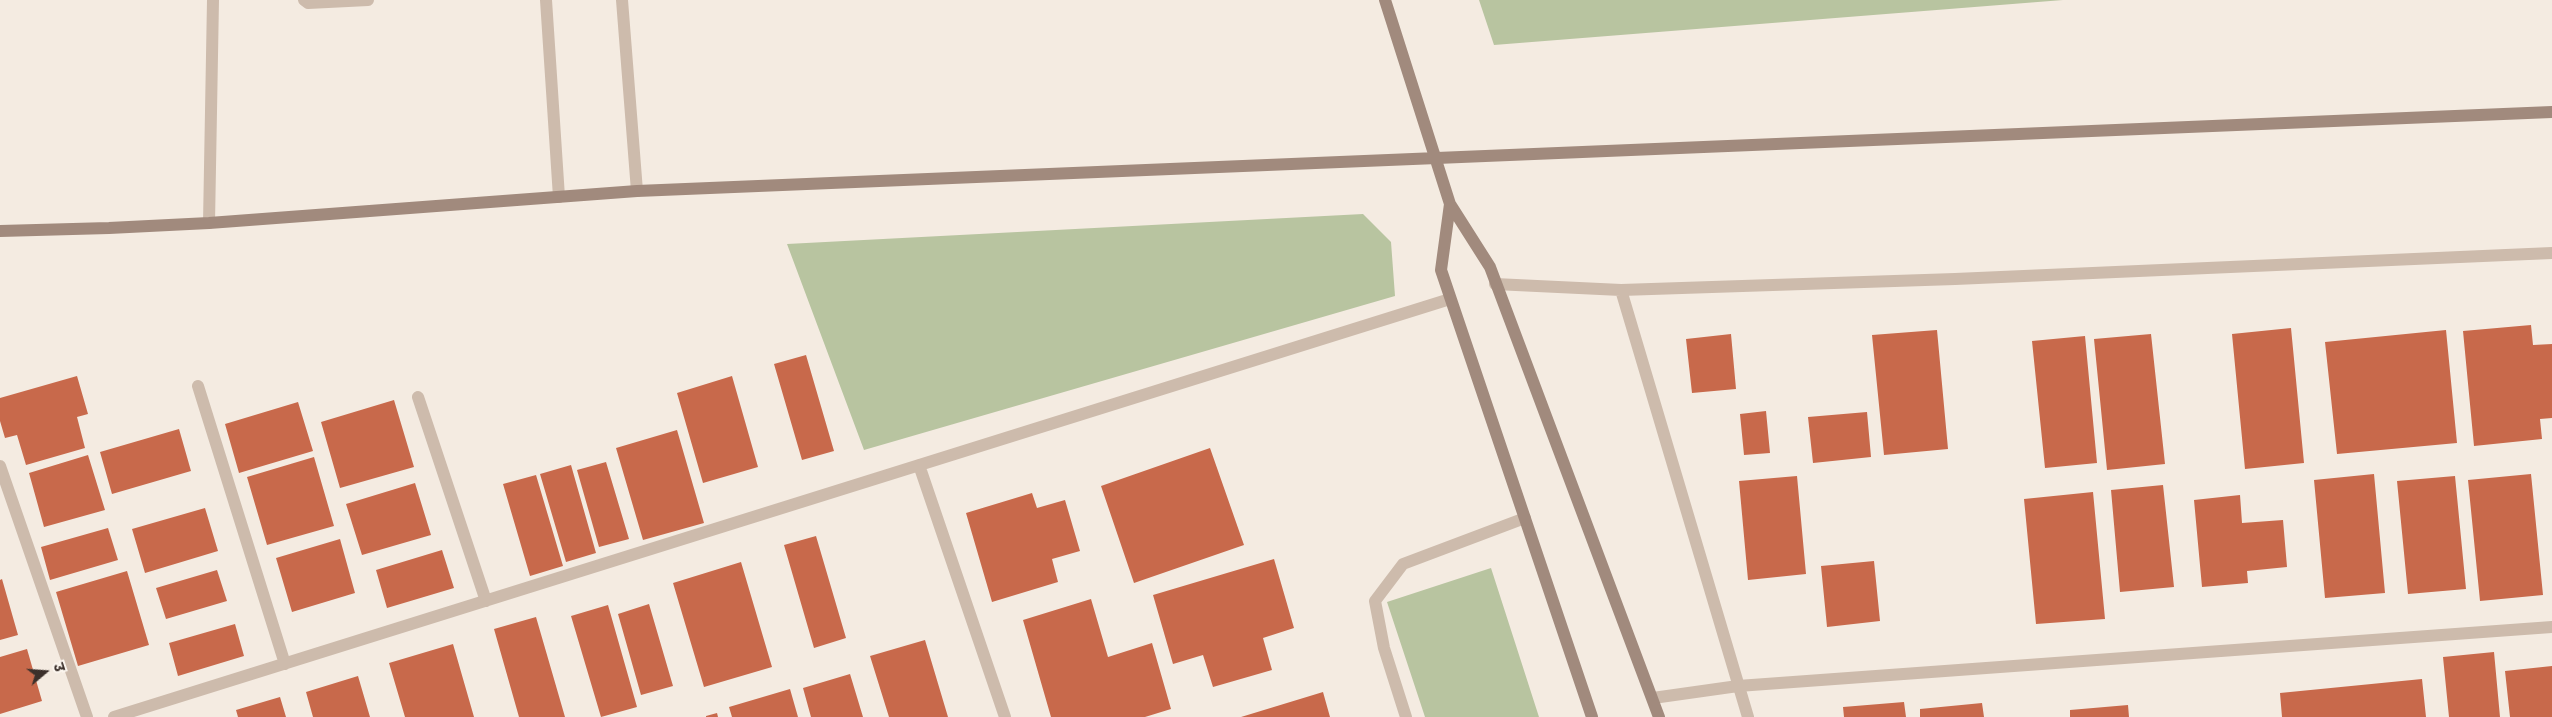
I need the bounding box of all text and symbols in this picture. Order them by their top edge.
north arrow [20,647,70,697]
text: उ [49,661,70,674]

